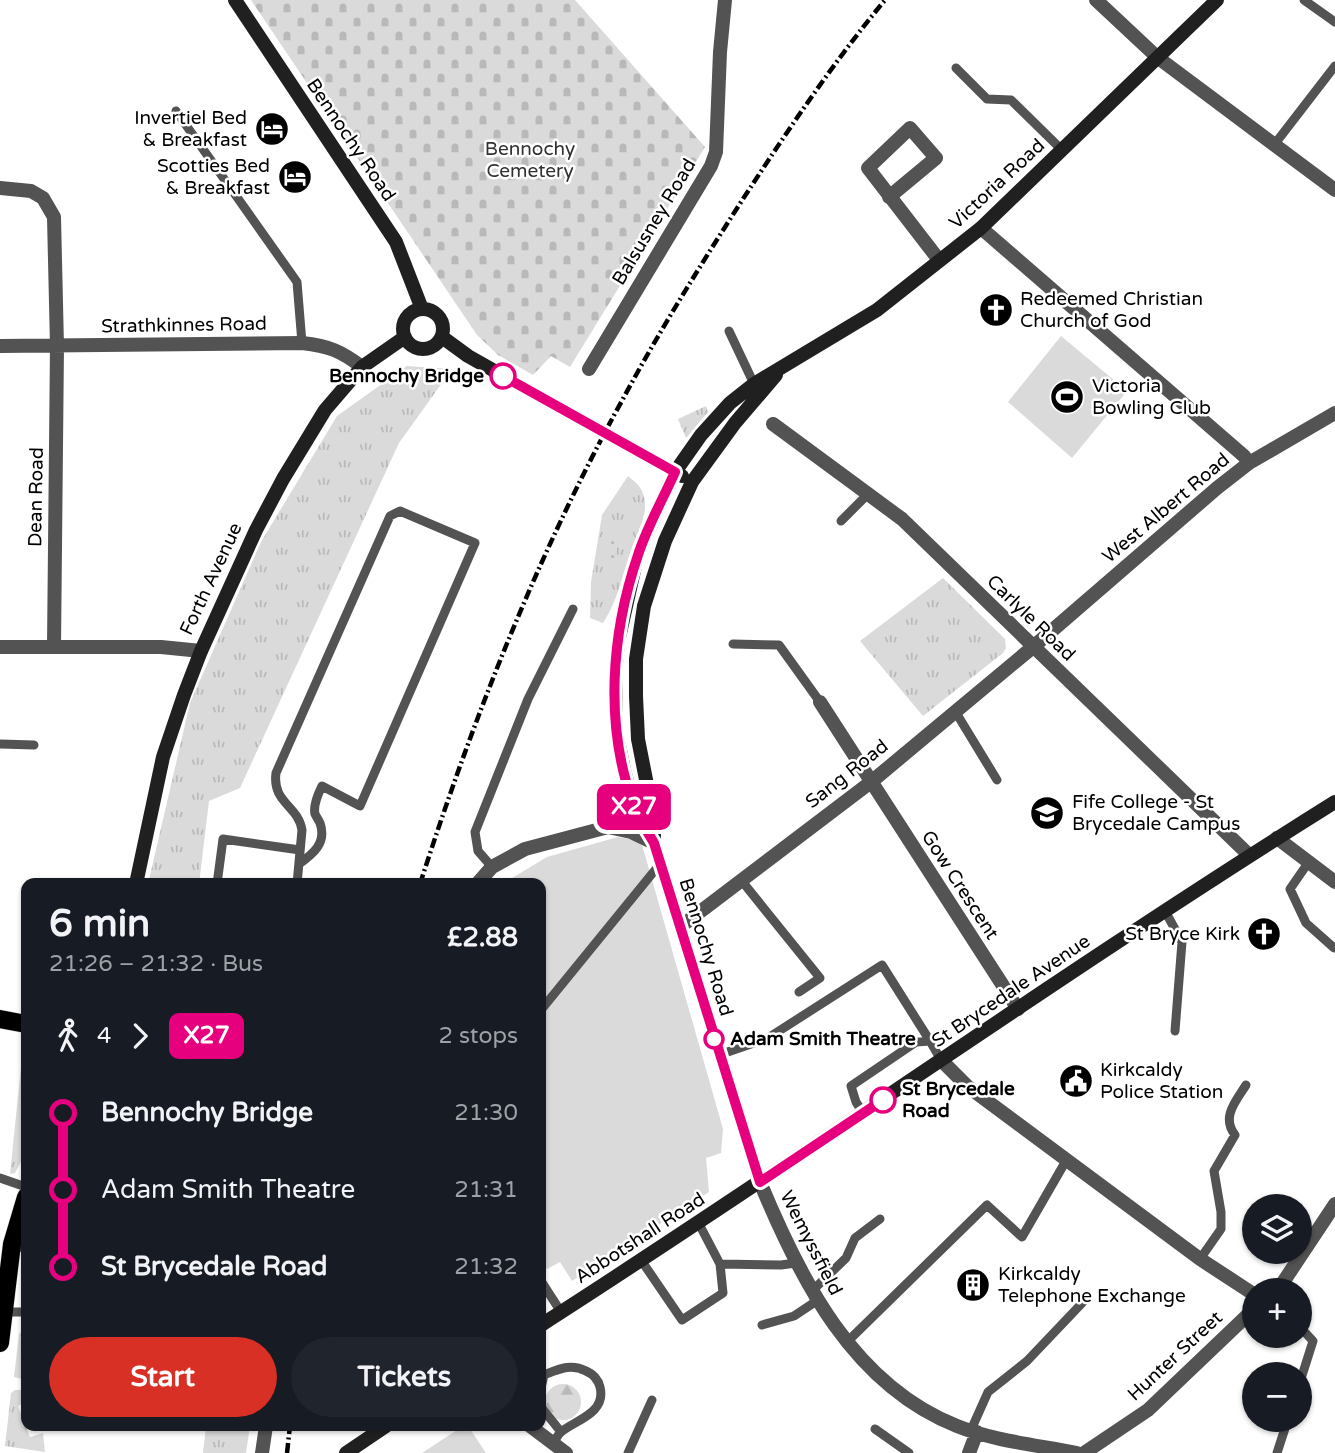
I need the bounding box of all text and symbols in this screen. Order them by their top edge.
street label: Bennochy Road [302,75,400,205]
place label: Invertiel Bed & Breakfast [134,107,247,151]
hotel icon: Invertiel Bed & Breakfast [253,110,291,148]
street label: Victoria Road [945,134,1049,234]
park label: Bennochy Cemetery [485,138,575,182]
place label: Scotties Bed & Breakfast [157,155,270,199]
street label: Balsusney Road [608,155,700,289]
hotel icon: Scotties Bed & Breakfast [276,158,314,196]
place label: Redeemed Christian Church of God [1020,288,1203,332]
church icon: Redeemed Christian Church of God [977,291,1015,329]
street label: Strathkinnes Road [101,313,267,337]
marker: Bennochy Bridge [490,363,516,389]
place label: Bennochy Bridge [329,365,484,388]
place label: Victoria Bowling Club [1092,375,1211,419]
sports icon: Victoria Bowling Club [1048,378,1086,416]
street label: Dean Road [24,447,48,547]
street label: West Albert Road [1098,448,1234,568]
street label: Forth Avenue [175,519,247,639]
street label: Carlyle Road [982,570,1080,666]
street label: Sang Road [801,735,893,813]
line badge: X27 [594,784,674,830]
place label: Fife College - St Brycedale Campus [1072,791,1240,835]
text: X27 [611,792,657,821]
school or university icon: Fife College - St Brycedale Campus [1028,794,1066,832]
street label: Gow Crescent [917,827,1003,943]
street label: Bennochy Road [675,875,737,1019]
text: 6 min [49,901,150,947]
church icon: St Bryce Kirk [1245,915,1283,953]
text: £2.88 [447,922,518,953]
place label: St Bryce Kirk [1125,923,1240,945]
street label: St Brycedale Avenue [928,930,1094,1052]
text: 21:26 – 21:32 · Bus [49,950,263,978]
icon: walk [49,1017,87,1055]
icon: forward [121,1017,159,1055]
text: X27 [183,1021,230,1050]
text: 4 [97,1022,111,1050]
text: 2 stops [438,1022,518,1050]
place label: Adam Smith Theatre [730,1028,916,1050]
marker: Adam Smith Theatre [704,1029,724,1049]
place label: Kirkcaldy Police Station [1100,1059,1223,1103]
public building icon: Kirkcaldy Police Station [1057,1062,1095,1100]
place label: St Brycedale Road [902,1078,1015,1122]
marker: St Brycedale Road [870,1087,896,1113]
text: Bennochy Bridge [101,1097,313,1128]
text: 21:30 [454,1099,518,1127]
text: Adam Smith Theatre [101,1174,355,1205]
text: 21:31 [454,1176,518,1204]
street label: Wemyssfield [775,1187,847,1299]
street label: Abbotshall Road [571,1188,709,1288]
map controls [1242,1194,1312,1432]
button: layers [1242,1194,1312,1264]
text: St Brycedale Road [101,1251,328,1282]
text: 21:32 [454,1253,518,1281]
place label: Kirkcaldy Telephone Exchange [998,1263,1186,1307]
building icon: Kirkcaldy Telephone Exchange [954,1266,992,1304]
button: + [1242,1278,1312,1348]
street label: Hunter Street [1123,1307,1227,1405]
button: Start [49,1337,277,1417]
button: Tickets [291,1337,518,1417]
button: − [1242,1362,1312,1432]

